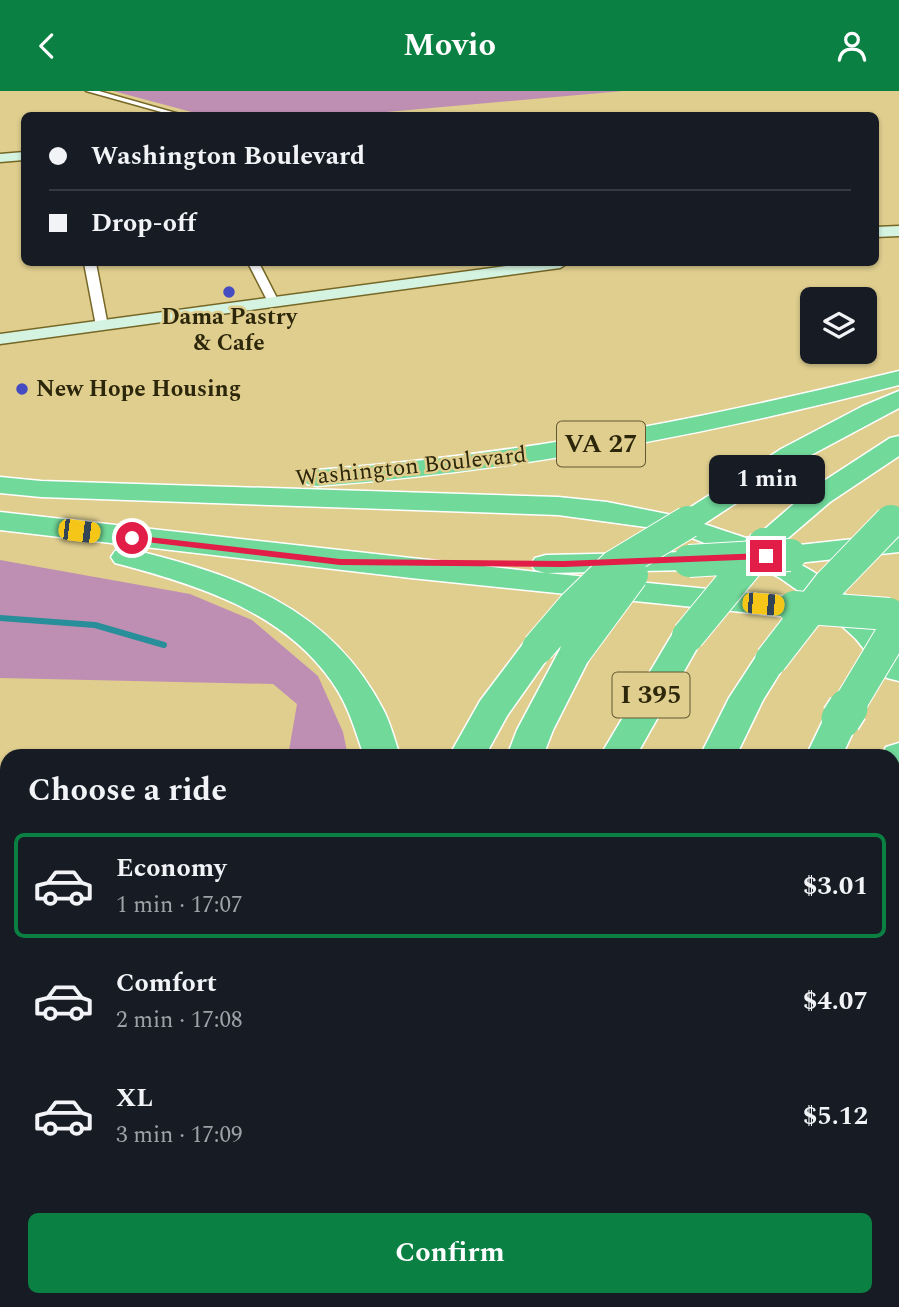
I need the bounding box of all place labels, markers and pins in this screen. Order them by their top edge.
marker: Dama Pastry & Cafe [221,284,237,300]
place label: Dama Pastry & Cafe [161,300,298,361]
place label: New Hope Housing [36,372,241,407]
marker: New Hope Housing [14,381,30,397]

